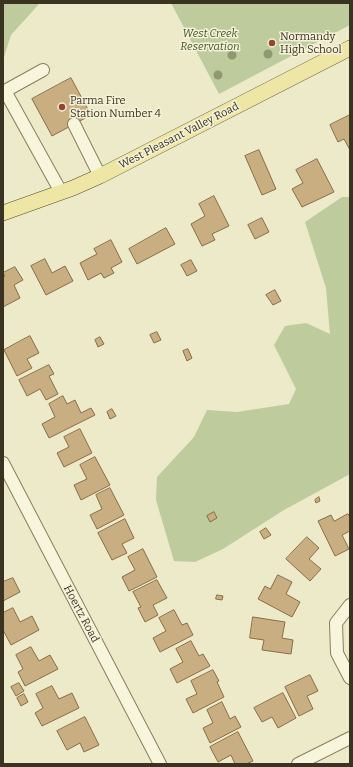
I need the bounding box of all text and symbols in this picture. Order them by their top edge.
park label: West Creek Reservation [180,27,240,53]
place label: Normandy High School [280,30,342,56]
marker: Normandy High School [267,38,277,48]
place label: Parma Fire Station Number 4 [70,94,161,120]
street label: West Pleasant Valley Road [117,100,241,172]
marker: Parma Fire Station Number 4 [57,102,67,112]
street label: Hoertz Road [60,583,102,645]

